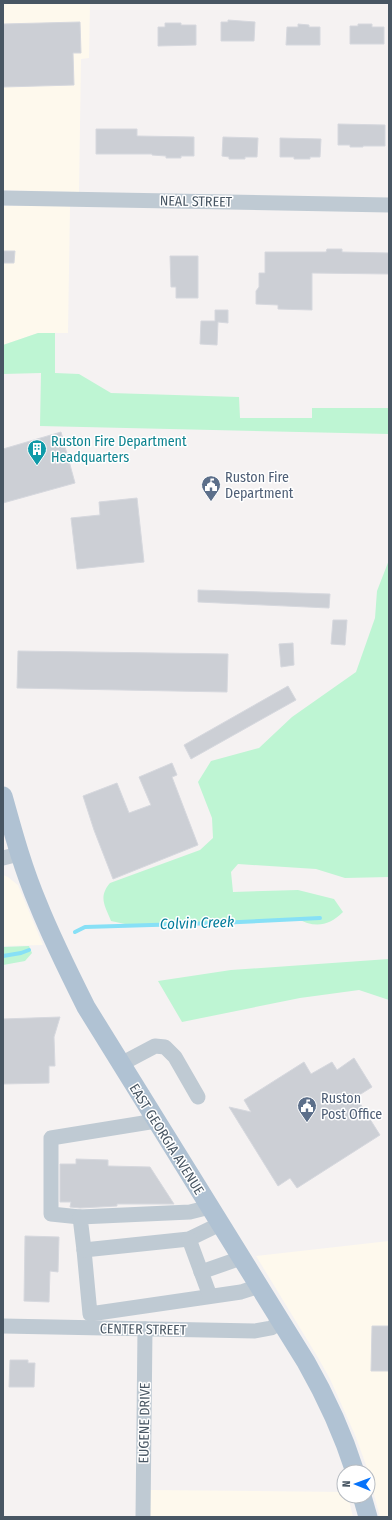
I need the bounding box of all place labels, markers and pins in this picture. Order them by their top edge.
place label: Ruston Fire Department Headquarters [51,433,187,466]
building icon: Ruston Fire Department Headquarters [26,438,48,466]
place label: Ruston Fire Department [225,469,294,502]
public building icon: Ruston Fire Department [200,474,222,502]
place label: Ruston Post Office [321,1090,382,1123]
public building icon: Ruston Post Office [296,1095,318,1123]

